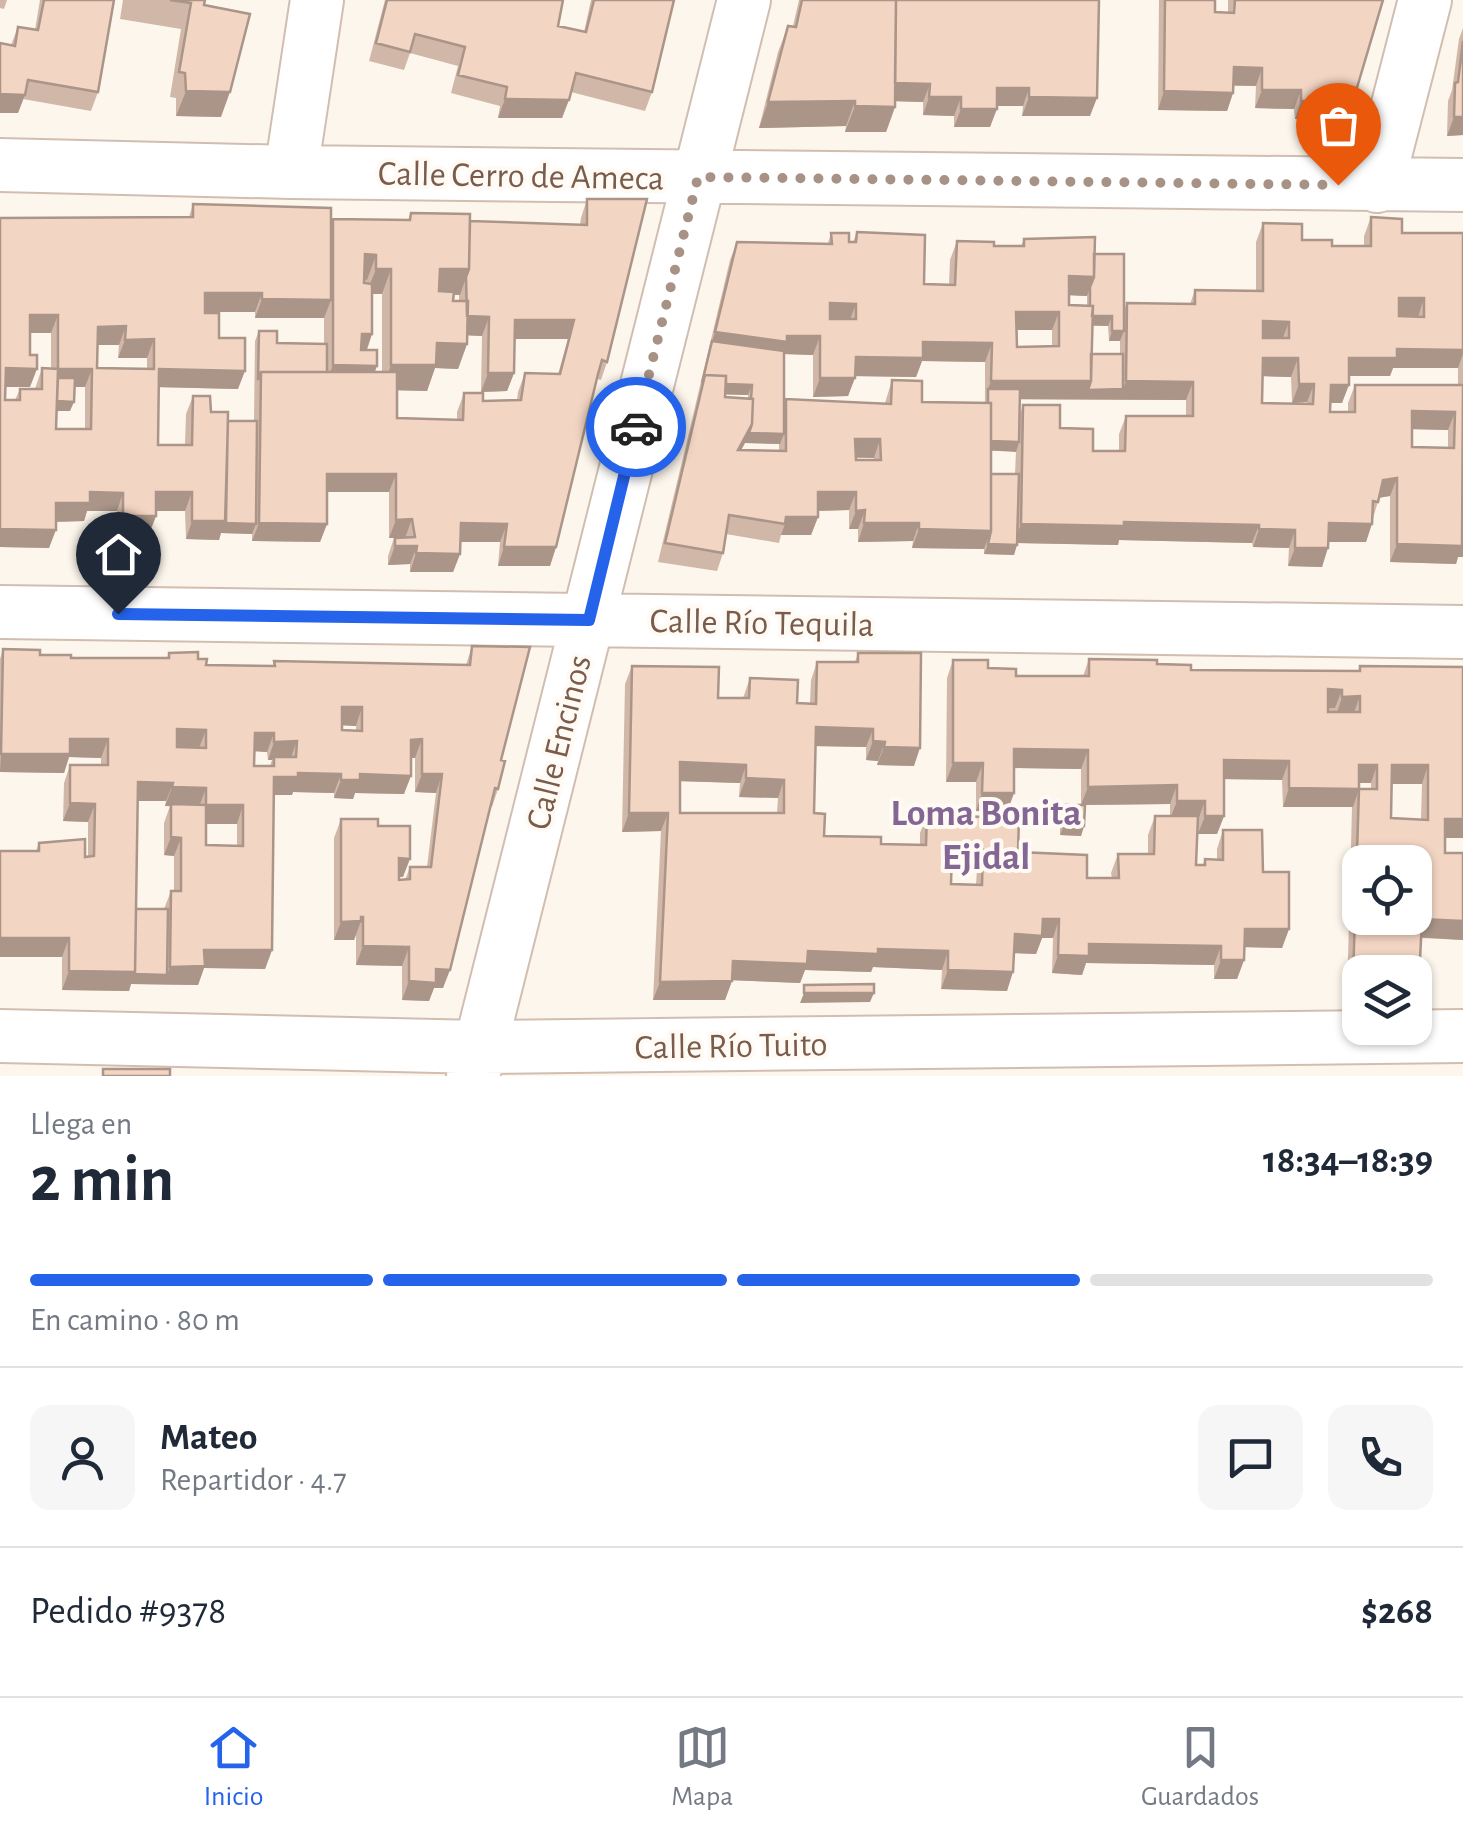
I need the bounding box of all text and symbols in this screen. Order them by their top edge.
pin [1296,83,1381,186]
icon: bag [1311,98,1366,153]
street label: Calle Cerro de Ameca [378,157,664,196]
courier [586,377,686,477]
icon: car [609,400,664,455]
pin [76,512,161,615]
icon: home [91,527,146,582]
street label: Calle Río Tequila [649,604,874,643]
street label: Calle Encinos [521,652,598,833]
district label: Loma Bonita Ejidal [891,795,1081,877]
map controls [1342,845,1432,1045]
button: locate [1342,845,1432,935]
button: layers [1342,955,1432,1045]
street label: Calle Río Tuito [634,1027,828,1066]
text: Llega en [30,1108,132,1140]
text: 18:34–18:39 [1263,1142,1433,1180]
text: 2 min [30,1148,174,1213]
text: En camino · 80 m [30,1304,240,1336]
button: person [30,1405,135,1510]
button: chat [1198,1405,1303,1510]
button: phone [1328,1405,1433,1510]
text: Mateo [160,1419,257,1457]
text: Repartidor · 4.7 [160,1464,347,1496]
text: Pedido #9378 [30,1593,226,1631]
text: $268 [1361,1593,1433,1631]
tab: Inicio [204,1720,264,1814]
tab: Mapa [671,1720,733,1814]
tab: Guardados [1141,1720,1259,1814]

